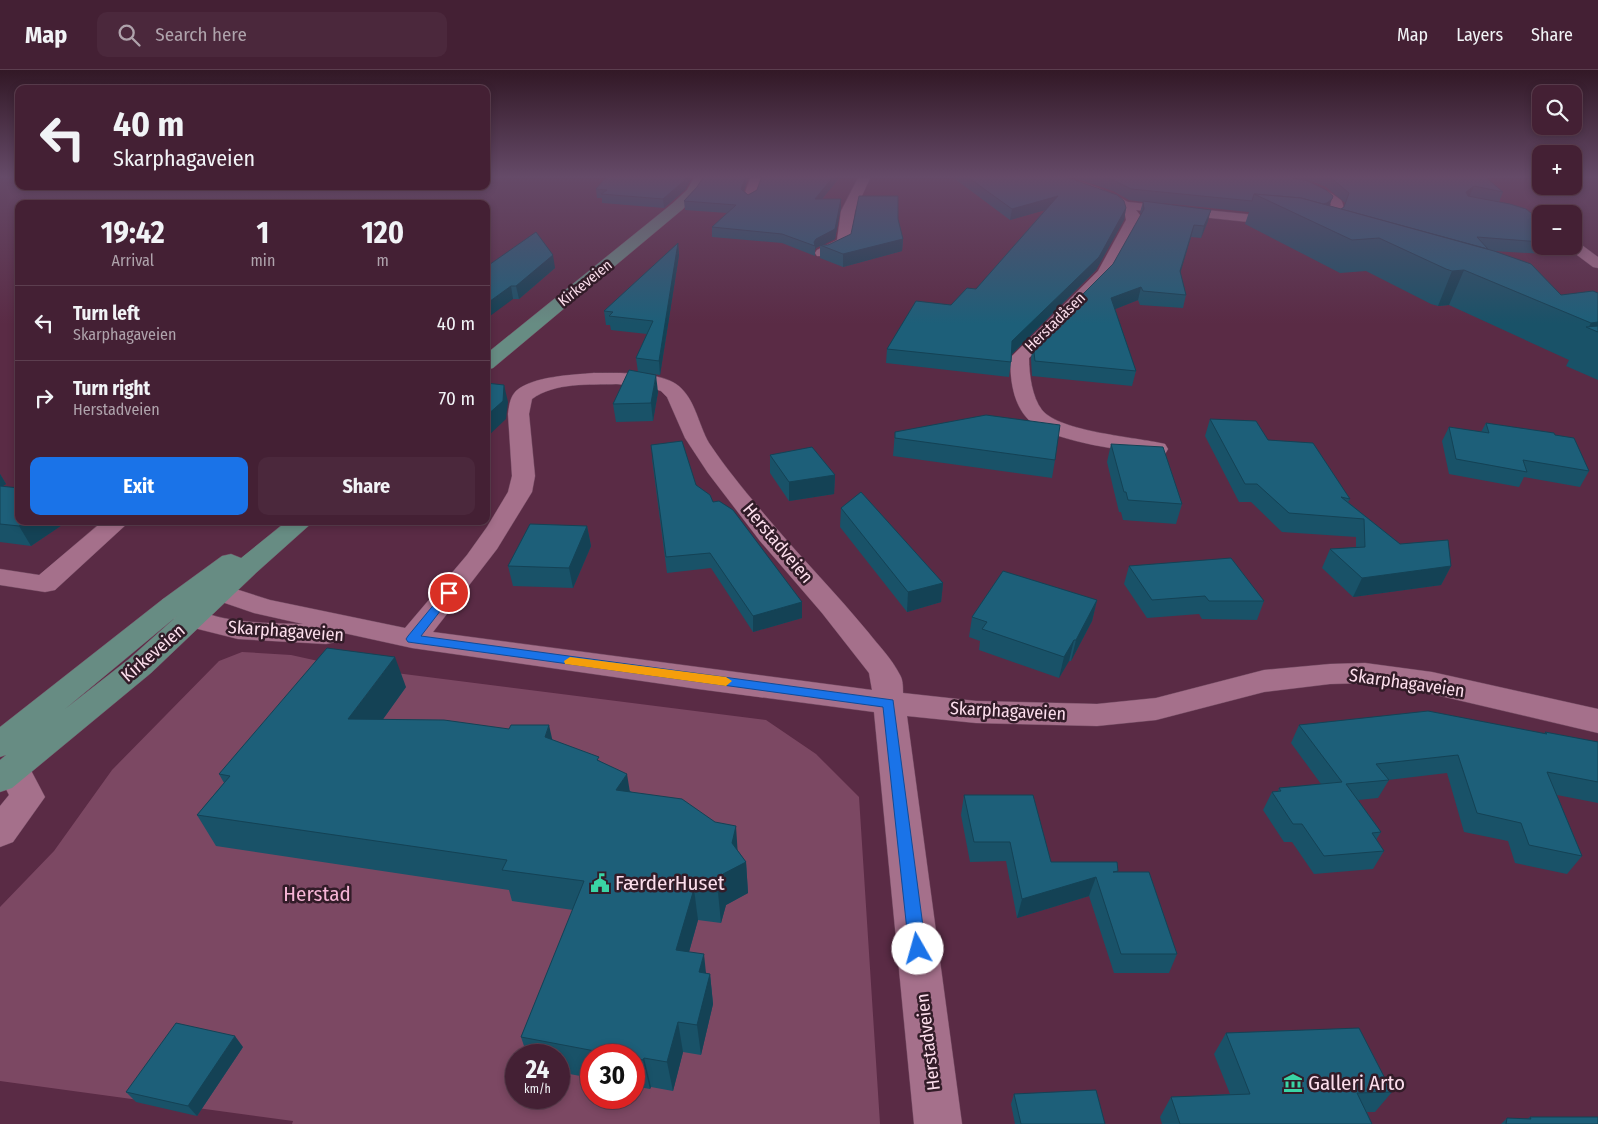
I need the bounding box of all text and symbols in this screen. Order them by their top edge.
search box [97,12,447,57]
text: Map [25,21,67,49]
icon: search [115,21,143,49]
text: Search here [155,23,247,46]
text: Map [1397,24,1428,46]
text: Layers [1456,24,1503,46]
text: Share [1531,24,1573,46]
map controls [1532,85,1582,255]
button: search [1532,85,1582,135]
text: 40 m [113,103,184,145]
icon: left [30,105,95,170]
text: Skarphagaveien [113,145,255,172]
button: + [1532,145,1582,195]
button: − [1532,205,1582,255]
text: 19:42 [101,215,165,251]
text: 1 [257,215,269,251]
text: 120 [361,215,404,251]
text: Arrival [112,251,154,270]
text: min [251,251,275,270]
text: m [377,251,389,270]
street label: Kirkeveien [554,256,616,310]
street label: Herstadåsen [1021,289,1089,355]
text: Turn left [73,302,140,325]
icon: left [30,309,58,337]
text: 40 m [437,312,475,335]
text: Skarphagaveien [73,325,176,344]
text: Turn right [73,377,150,400]
icon: right [30,384,58,412]
text: 70 m [439,387,475,410]
text: Herstadveien [73,400,160,419]
button: Exit [30,457,248,515]
button: Share [258,457,475,515]
street label: Herstadveien [738,499,818,587]
pin [428,572,470,614]
icon: arrive [435,579,463,607]
street label: Skarphagaveien [227,616,345,646]
street label: Kirkeveien [117,619,189,687]
street label: Skarphagaveien [1348,664,1466,702]
street label: Skarphagaveien [949,697,1067,725]
place label: FærderHuset [615,870,725,896]
public building icon: FærderHuset [589,872,611,894]
park label: Herstad [283,881,351,907]
position arrow [891,922,943,974]
street label: Herstadveien [911,992,945,1092]
speed limit sign: 30 [580,1044,645,1109]
text: 24 [526,1055,549,1085]
place label: Galleri Arto [1308,1070,1405,1096]
museum icon: Galleri Arto [1282,1072,1304,1094]
text: km/h [524,1082,551,1096]

